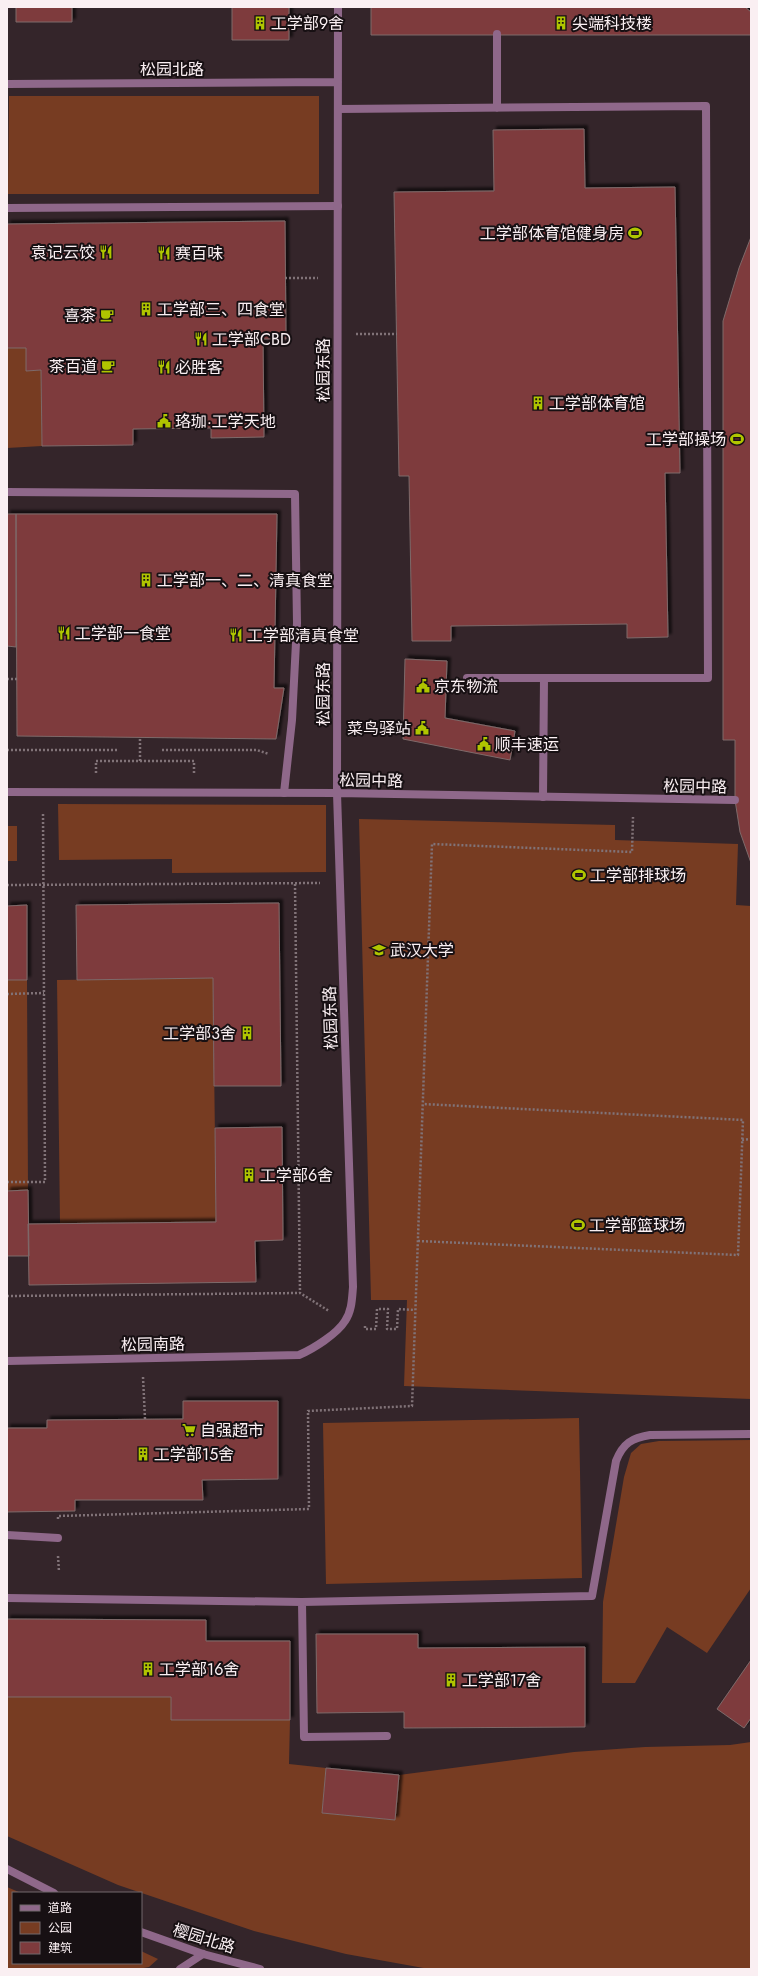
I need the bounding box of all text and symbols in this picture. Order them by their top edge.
place label: 工学部9舍 [271,12,344,35]
place label: 尖端科技楼 [572,12,652,35]
building icon: 工学部9舍 [252,15,268,31]
building icon: 尖端科技楼 [553,15,569,31]
street label: 松园北路 [140,58,204,81]
place label: 工学部体育馆健身房 [480,222,624,245]
sports icon: 工学部体育馆健身房 [627,225,643,241]
place label: 袁记云饺 [31,241,95,264]
place label: 赛百味 [175,242,223,265]
restaurant icon: 袁记云饺 [98,244,114,260]
restaurant icon: 赛百味 [156,245,172,261]
place label: 工学部三、四食堂 [157,298,285,321]
building icon: 工学部三、四食堂 [138,301,154,317]
place label: 喜茶 [64,304,96,327]
cafe icon: 喜茶 [99,307,115,323]
place label: 工学部CBD [212,328,291,351]
restaurant icon: 工学部CBD [193,331,209,347]
street label: 松园东路 [312,338,335,402]
place label: 茶百道 [49,355,97,378]
place label: 必胜客 [175,356,223,379]
cafe icon: 茶百道 [100,358,116,374]
restaurant icon: 必胜客 [156,359,172,375]
place label: 工学部体育馆 [549,392,645,415]
building icon: 工学部体育馆 [530,395,546,411]
place label: 珞珈·工学天地 [175,410,276,433]
public building icon: 珞珈·工学天地 [156,413,172,429]
place label: 工学部操场 [646,428,726,451]
sports icon: 工学部操场 [729,431,745,447]
place label: 工学部一、二、清真食堂 [157,569,333,592]
building icon: 工学部一、二、清真食堂 [138,572,154,588]
place label: 工学部一食堂 [75,622,171,645]
place label: 工学部清真食堂 [247,624,359,647]
restaurant icon: 工学部一食堂 [56,625,72,641]
restaurant icon: 工学部清真食堂 [228,627,244,643]
street label: 松园东路 [312,662,335,726]
place label: 京东物流 [434,675,498,698]
public building icon: 京东物流 [415,678,431,694]
place label: 菜鸟驿站 [347,717,411,740]
public building icon: 菜鸟驿站 [414,720,430,736]
place label: 顺丰速运 [495,733,559,756]
public building icon: 顺丰速运 [476,736,492,752]
street label: 松园中路 [339,768,403,793]
street label: 松园中路 [663,774,727,799]
place label: 工学部排球场 [590,864,686,887]
sports icon: 工学部排球场 [571,867,587,883]
place label: 武汉大学 [390,939,454,962]
school or university icon: 武汉大学 [371,942,387,958]
street label: 松园东路 [318,986,343,1050]
place label: 工学部3舍 [163,1022,236,1045]
building icon: 工学部3舍 [239,1025,255,1041]
place label: 工学部6舍 [260,1164,333,1187]
building icon: 工学部6舍 [241,1167,257,1183]
place label: 工学部篮球场 [589,1214,685,1237]
sports icon: 工学部篮球场 [570,1217,586,1233]
street label: 松园南路 [121,1332,185,1357]
place label: 自强超市 [200,1419,264,1442]
supermarket icon: 自强超市 [181,1422,197,1438]
place label: 工学部15舍 [154,1443,234,1466]
building icon: 工学部15舍 [135,1446,151,1462]
place label: 工学部16舍 [159,1658,239,1681]
building icon: 工学部16舍 [140,1661,156,1677]
place label: 工学部17舍 [462,1669,542,1692]
building icon: 工学部17舍 [443,1672,459,1688]
legend [12,1892,142,1964]
text: 道路 [48,1899,72,1917]
street label: 樱园北路 [170,1918,238,1959]
text: 公园 [48,1919,72,1937]
text: 建筑 [48,1939,72,1957]

